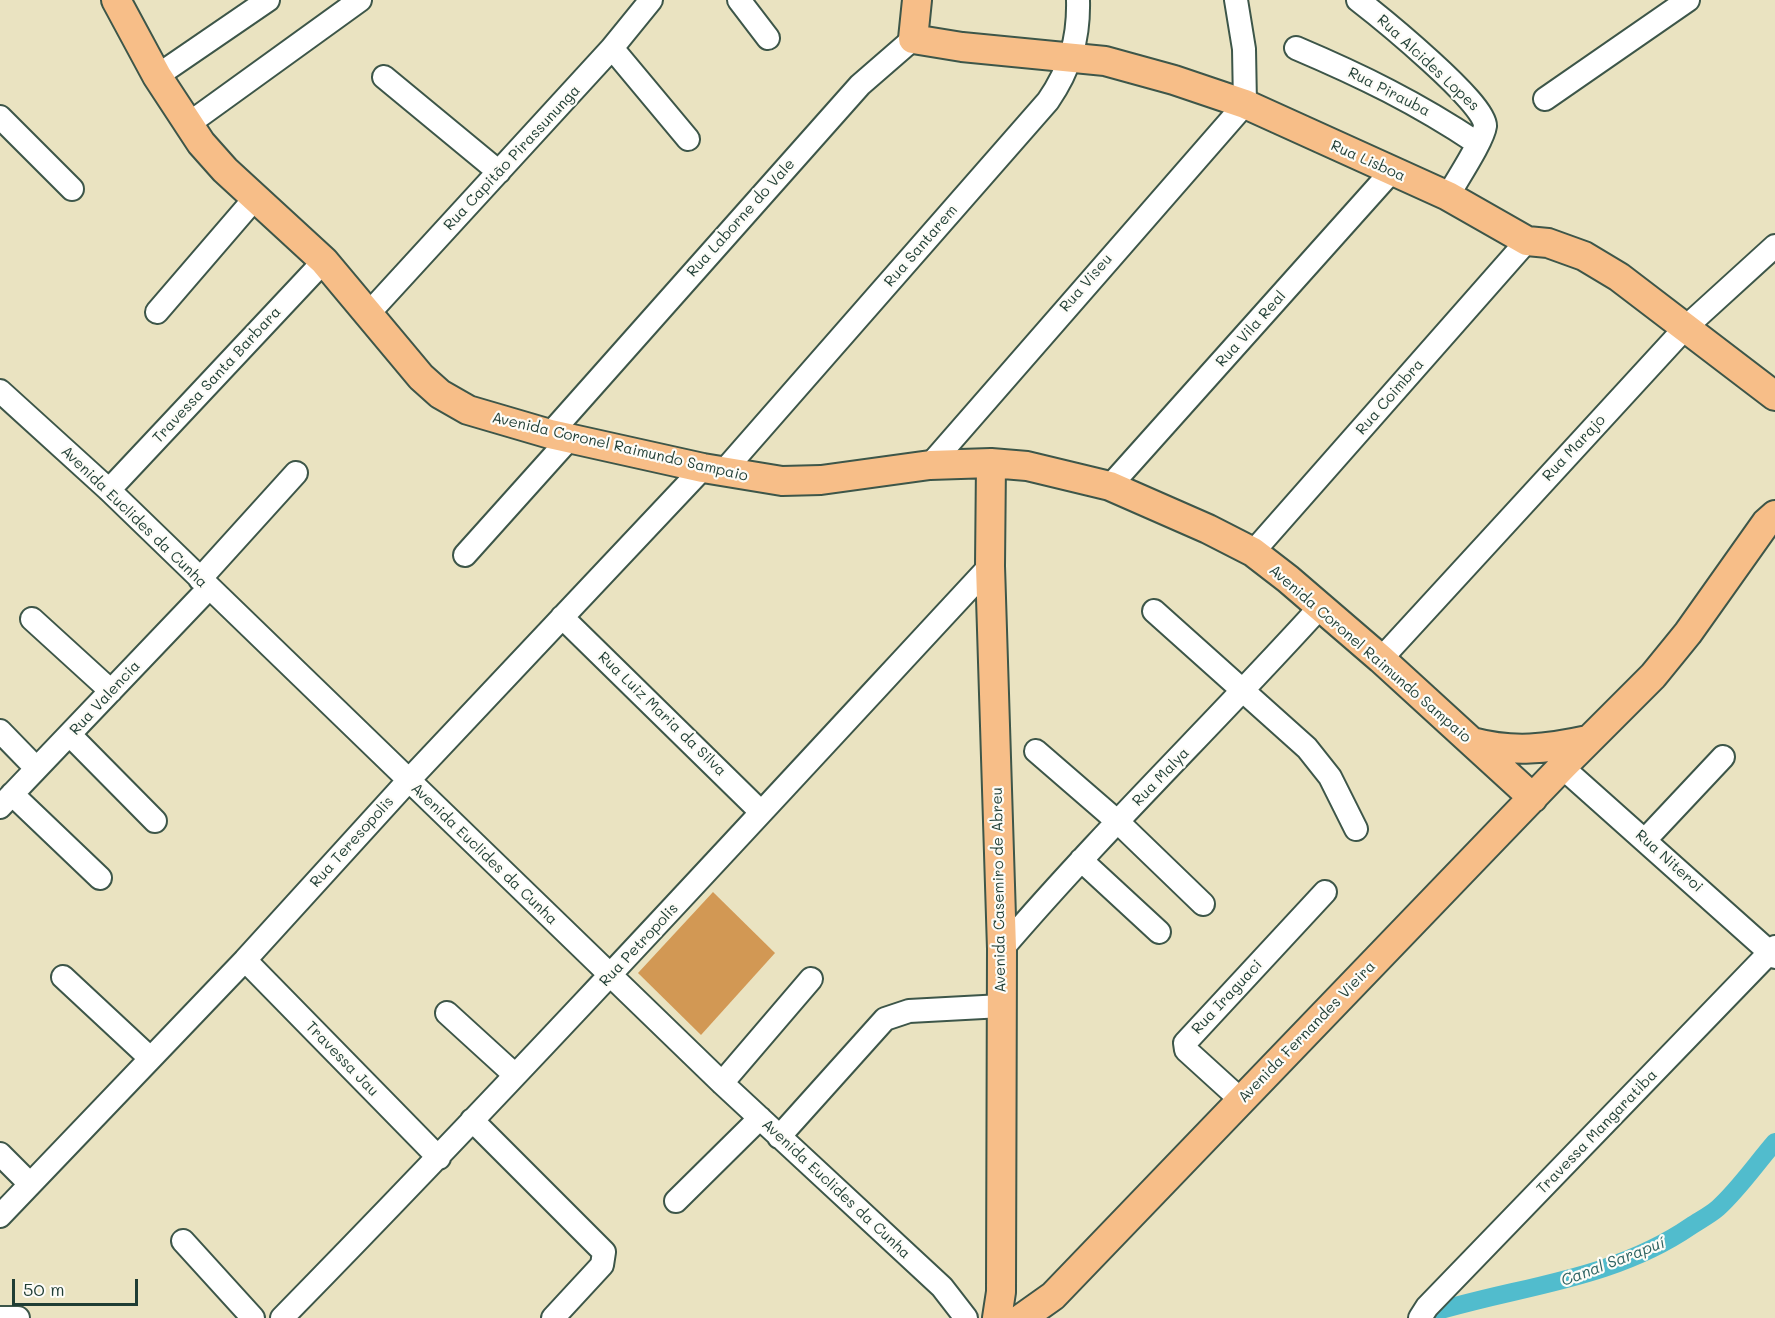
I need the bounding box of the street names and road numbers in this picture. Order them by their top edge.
street label: Rua Alcides Lopes [1373,11,1483,115]
street label: Rua Pirauba [1345,64,1433,120]
street label: Rua Capitão Pirassununga [440,82,584,234]
street label: Rua Lisboa [1328,137,1408,185]
street label: Rua Laborne do Vale [683,155,799,281]
street label: Rua Santarem [880,201,962,291]
street label: Rua Viseu [1056,250,1116,316]
street label: Rua Vila Real [1212,287,1290,371]
street label: Travessa Santa Barbara [149,303,285,447]
street label: Rua Coimbra [1352,355,1428,439]
street label: Avenida Coronel Raimundo Sampaio [490,409,750,485]
street label: Rua Marajo [1539,411,1609,485]
street label: Avenida Euclides da Cunha [57,442,211,592]
street label: Avenida Coronel Raimundo Sampaio [1265,561,1475,747]
street label: Rua Luiz Maria da Silva [594,648,730,780]
street label: Rua Valencia [66,657,144,739]
street label: Rua Malya [1129,744,1193,810]
street label: Avenida Euclides da Cunha [407,779,561,929]
street label: Avenida Casemiro de Abreu [988,787,1010,993]
street label: Rua Teresopolis [306,793,398,891]
street label: Rua Niteroi [1632,826,1706,896]
street label: Rua Petropolis [596,900,682,990]
street label: Rua Iraguaci [1188,956,1266,1038]
street label: Avenida Fernandes Vieira [1235,958,1379,1106]
street label: Travessa Jau [302,1018,382,1100]
street label: Travessa Mangaratiba [1533,1066,1661,1198]
street label: Avenida Euclides da Cunha [758,1116,914,1262]

